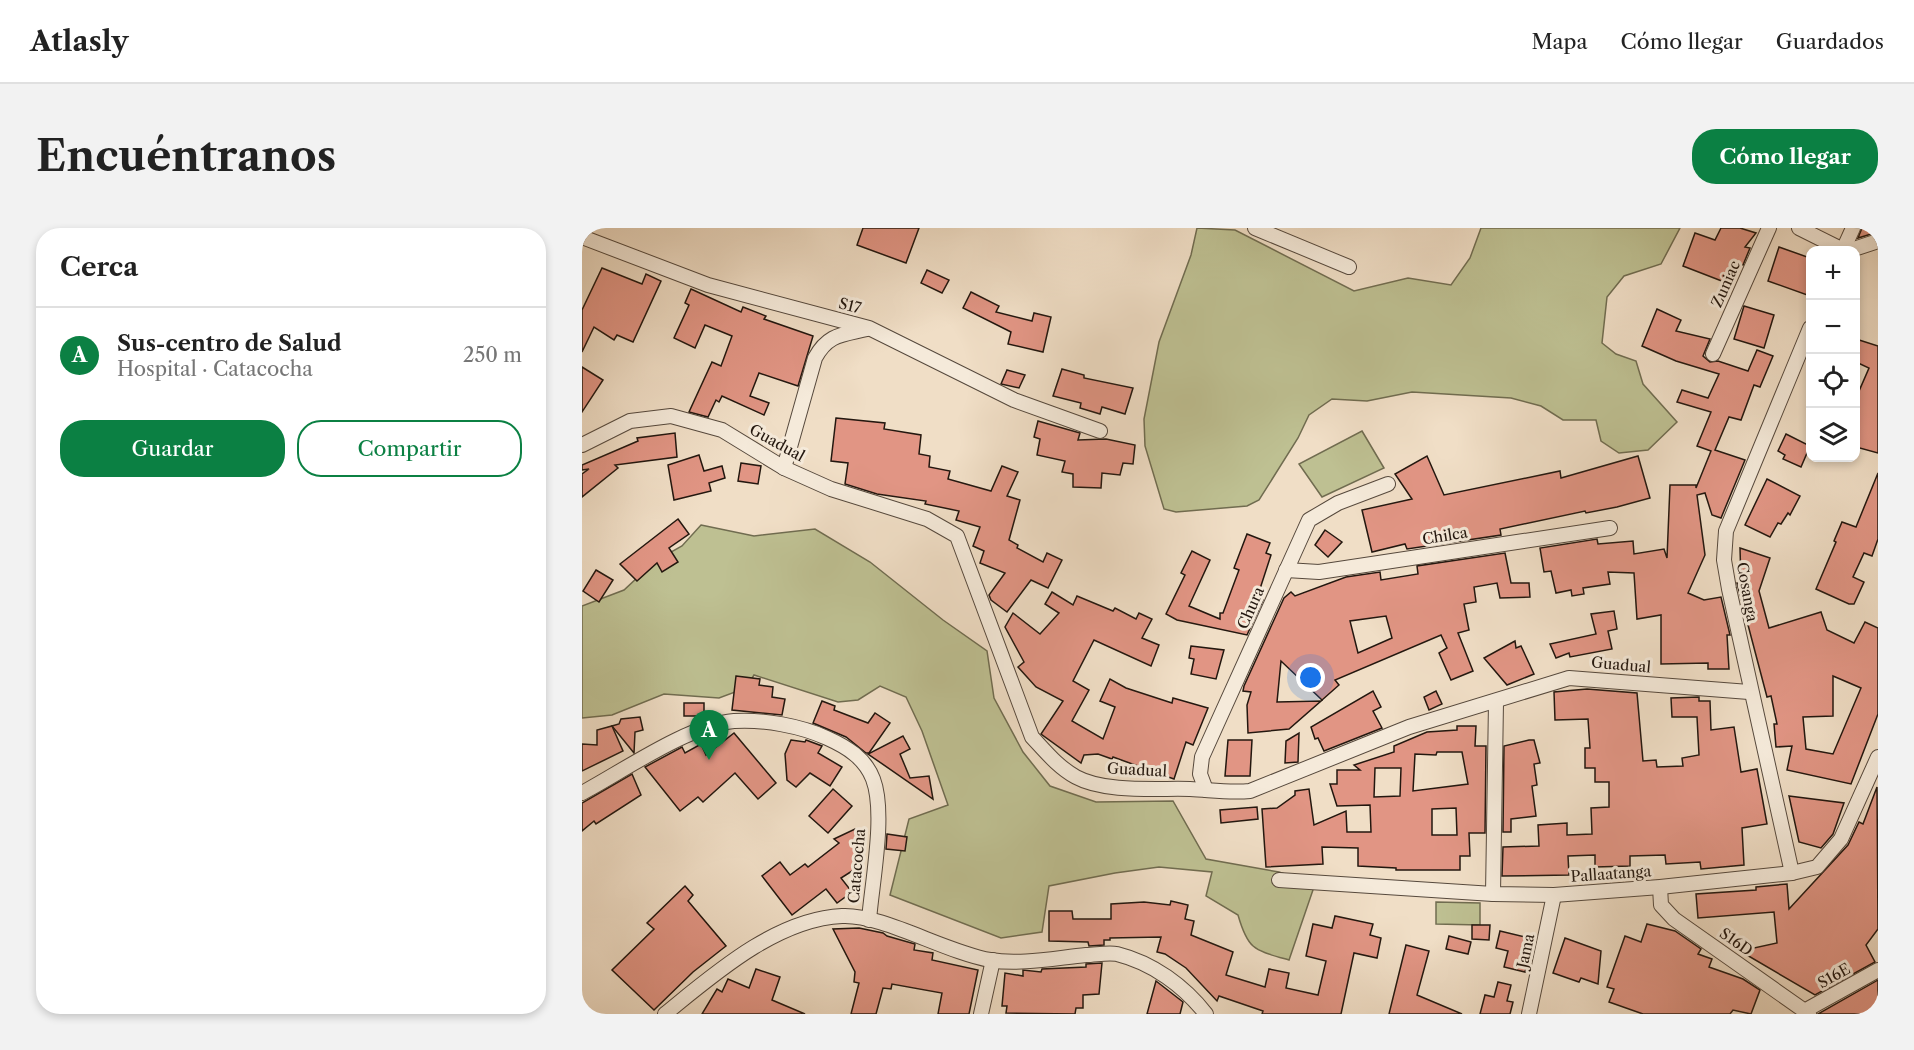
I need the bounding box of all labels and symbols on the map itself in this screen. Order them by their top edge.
street label: Zuniac [1707,257,1744,310]
street label: S17 [837,294,864,318]
street label: Guadual [746,420,809,466]
street label: Chilca [1421,523,1469,548]
street label: Cosanga [1733,561,1762,623]
street label: Chura [1233,584,1268,632]
street label: Guadual [1590,652,1652,677]
your location [1296,663,1325,692]
pin: A [690,710,728,760]
street label: Guadual [1107,758,1168,781]
street label: Catacocha [844,828,869,904]
street label: Pallaatanga [1570,861,1652,886]
street label: S16D [1716,923,1757,960]
street label: Jama [1512,932,1538,972]
street label: S16E [1814,959,1853,992]

